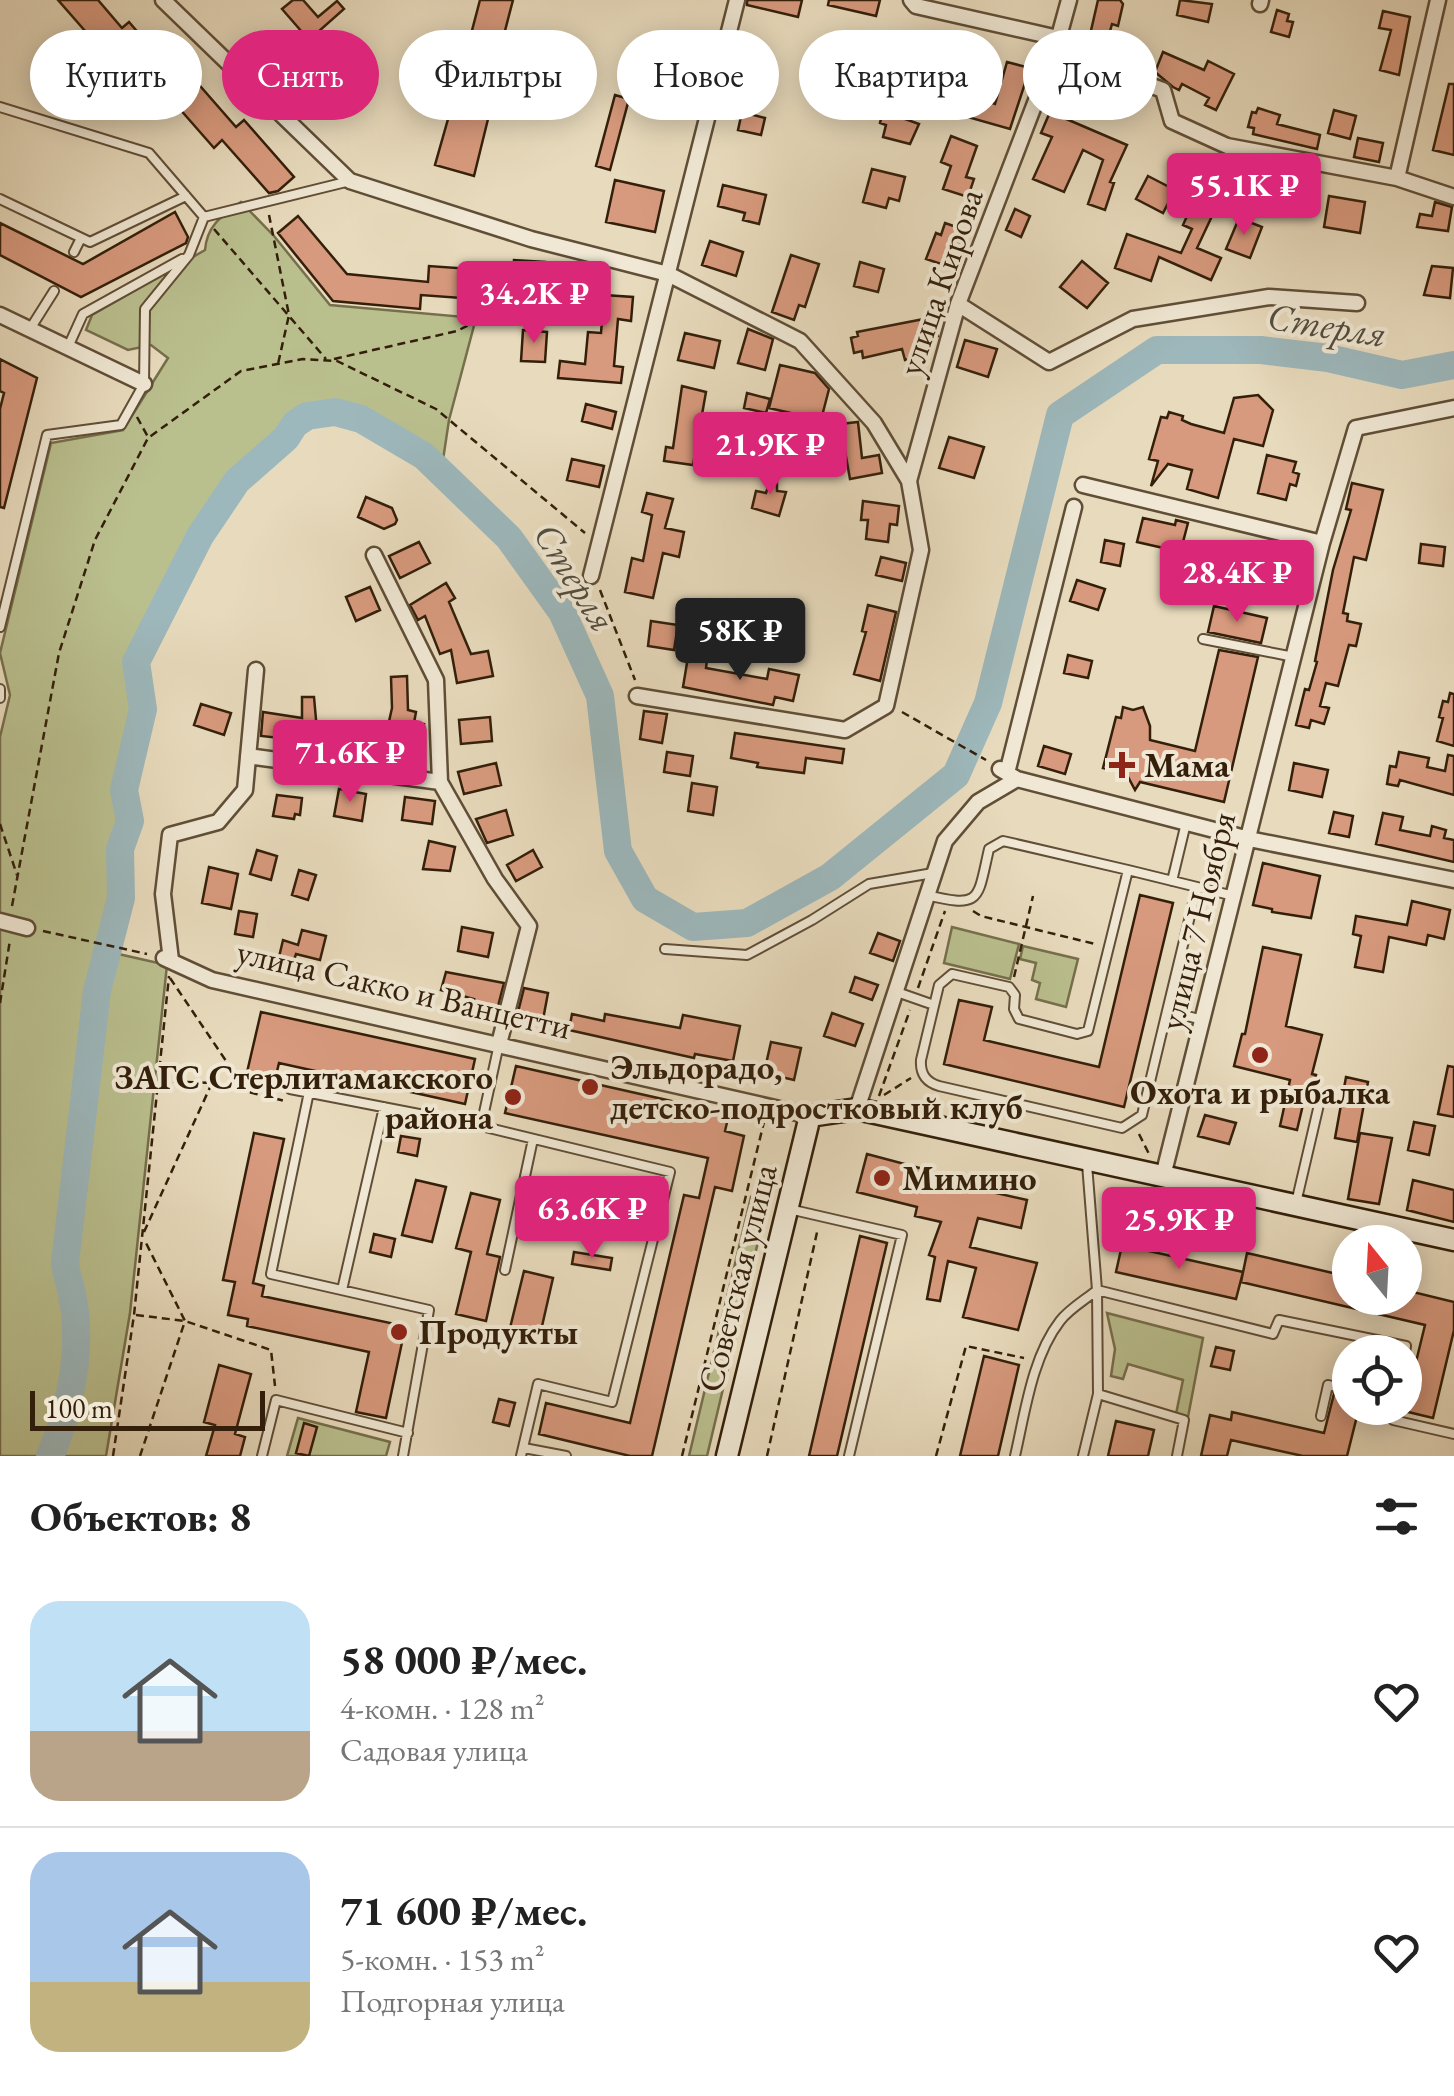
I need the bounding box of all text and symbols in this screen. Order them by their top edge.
chip: Купить [30,30,202,120]
chip: Снять [222,30,379,120]
chip: Фильтры [399,30,597,120]
chip: Новое [617,30,779,120]
chip: Квартира [799,30,1003,120]
chip: Дом [1023,30,1157,120]
pin: 55.1K ₽ [1152,153,1336,238]
text: 55.1K ₽ [1189,164,1299,206]
street label: улица Кирова [887,182,993,382]
pin: 34.2K ₽ [442,261,626,346]
text: 34.2K ₽ [479,272,589,314]
water label: Стерля [1264,291,1390,358]
pin: 21.9K ₽ [678,412,862,497]
text: 21.9K ₽ [715,423,825,465]
water label: Стерля [523,513,628,640]
pin: 28.4K ₽ [1145,540,1329,625]
text: 28.4K ₽ [1182,551,1292,593]
pin: 58K ₽ [670,598,810,683]
text: 58K ₽ [697,609,783,651]
pin: 71.6K ₽ [258,720,442,805]
text: 71.6K ₽ [295,731,405,773]
place label: Мама [1144,742,1230,787]
marker: Мама [1109,752,1135,778]
street label: улица 7 Ноября [1148,807,1246,1035]
street label: улица Сакко и Ванцетти [232,928,576,1050]
place label: Эльдорадо, детско-подростковый клуб [610,1044,1023,1129]
marker: Охота и рыбалка [1249,1044,1271,1066]
place label: ЗАГС Стерлитамакского района [114,1054,494,1139]
place label: Охота и рыбалка [1130,1069,1391,1114]
marker: Эльдорадо, детско-подростковый клуб [579,1076,601,1098]
marker: ЗАГС Стерлитамакского района [502,1086,524,1108]
place label: Мимино [902,1155,1037,1200]
street label: Советская улица [686,1159,788,1397]
marker: Мимино [871,1167,893,1189]
pin: 63.6K ₽ [500,1176,684,1261]
text: 63.6K ₽ [537,1187,647,1229]
pin: 25.9K ₽ [1087,1187,1271,1272]
text: 25.9K ₽ [1124,1198,1234,1240]
north arrow [1332,1225,1422,1315]
map controls [1332,1225,1422,1425]
place label: Продукты [419,1309,578,1354]
marker: Продукты [388,1321,410,1343]
button: locate [1332,1335,1422,1425]
scale bar [30,1386,265,1430]
text: 100 m [45,1390,113,1426]
text: Объектов: 8 [30,1489,251,1544]
icon: filters [1369,1489,1424,1544]
text: 58 000 ₽/мес. [340,1632,587,1687]
icon: home [110,1641,230,1761]
icon: heart [1369,1674,1424,1729]
text: 4-комн. · 128 m² [340,1687,545,1729]
text: Садовая улица [340,1729,528,1771]
text: 71 600 ₽/мес. [340,1883,587,1938]
icon: home [110,1892,230,2012]
icon: heart [1369,1925,1424,1980]
text: 5-комн. · 153 m² [340,1938,545,1980]
text: Подгорная улица [340,1980,565,2022]

